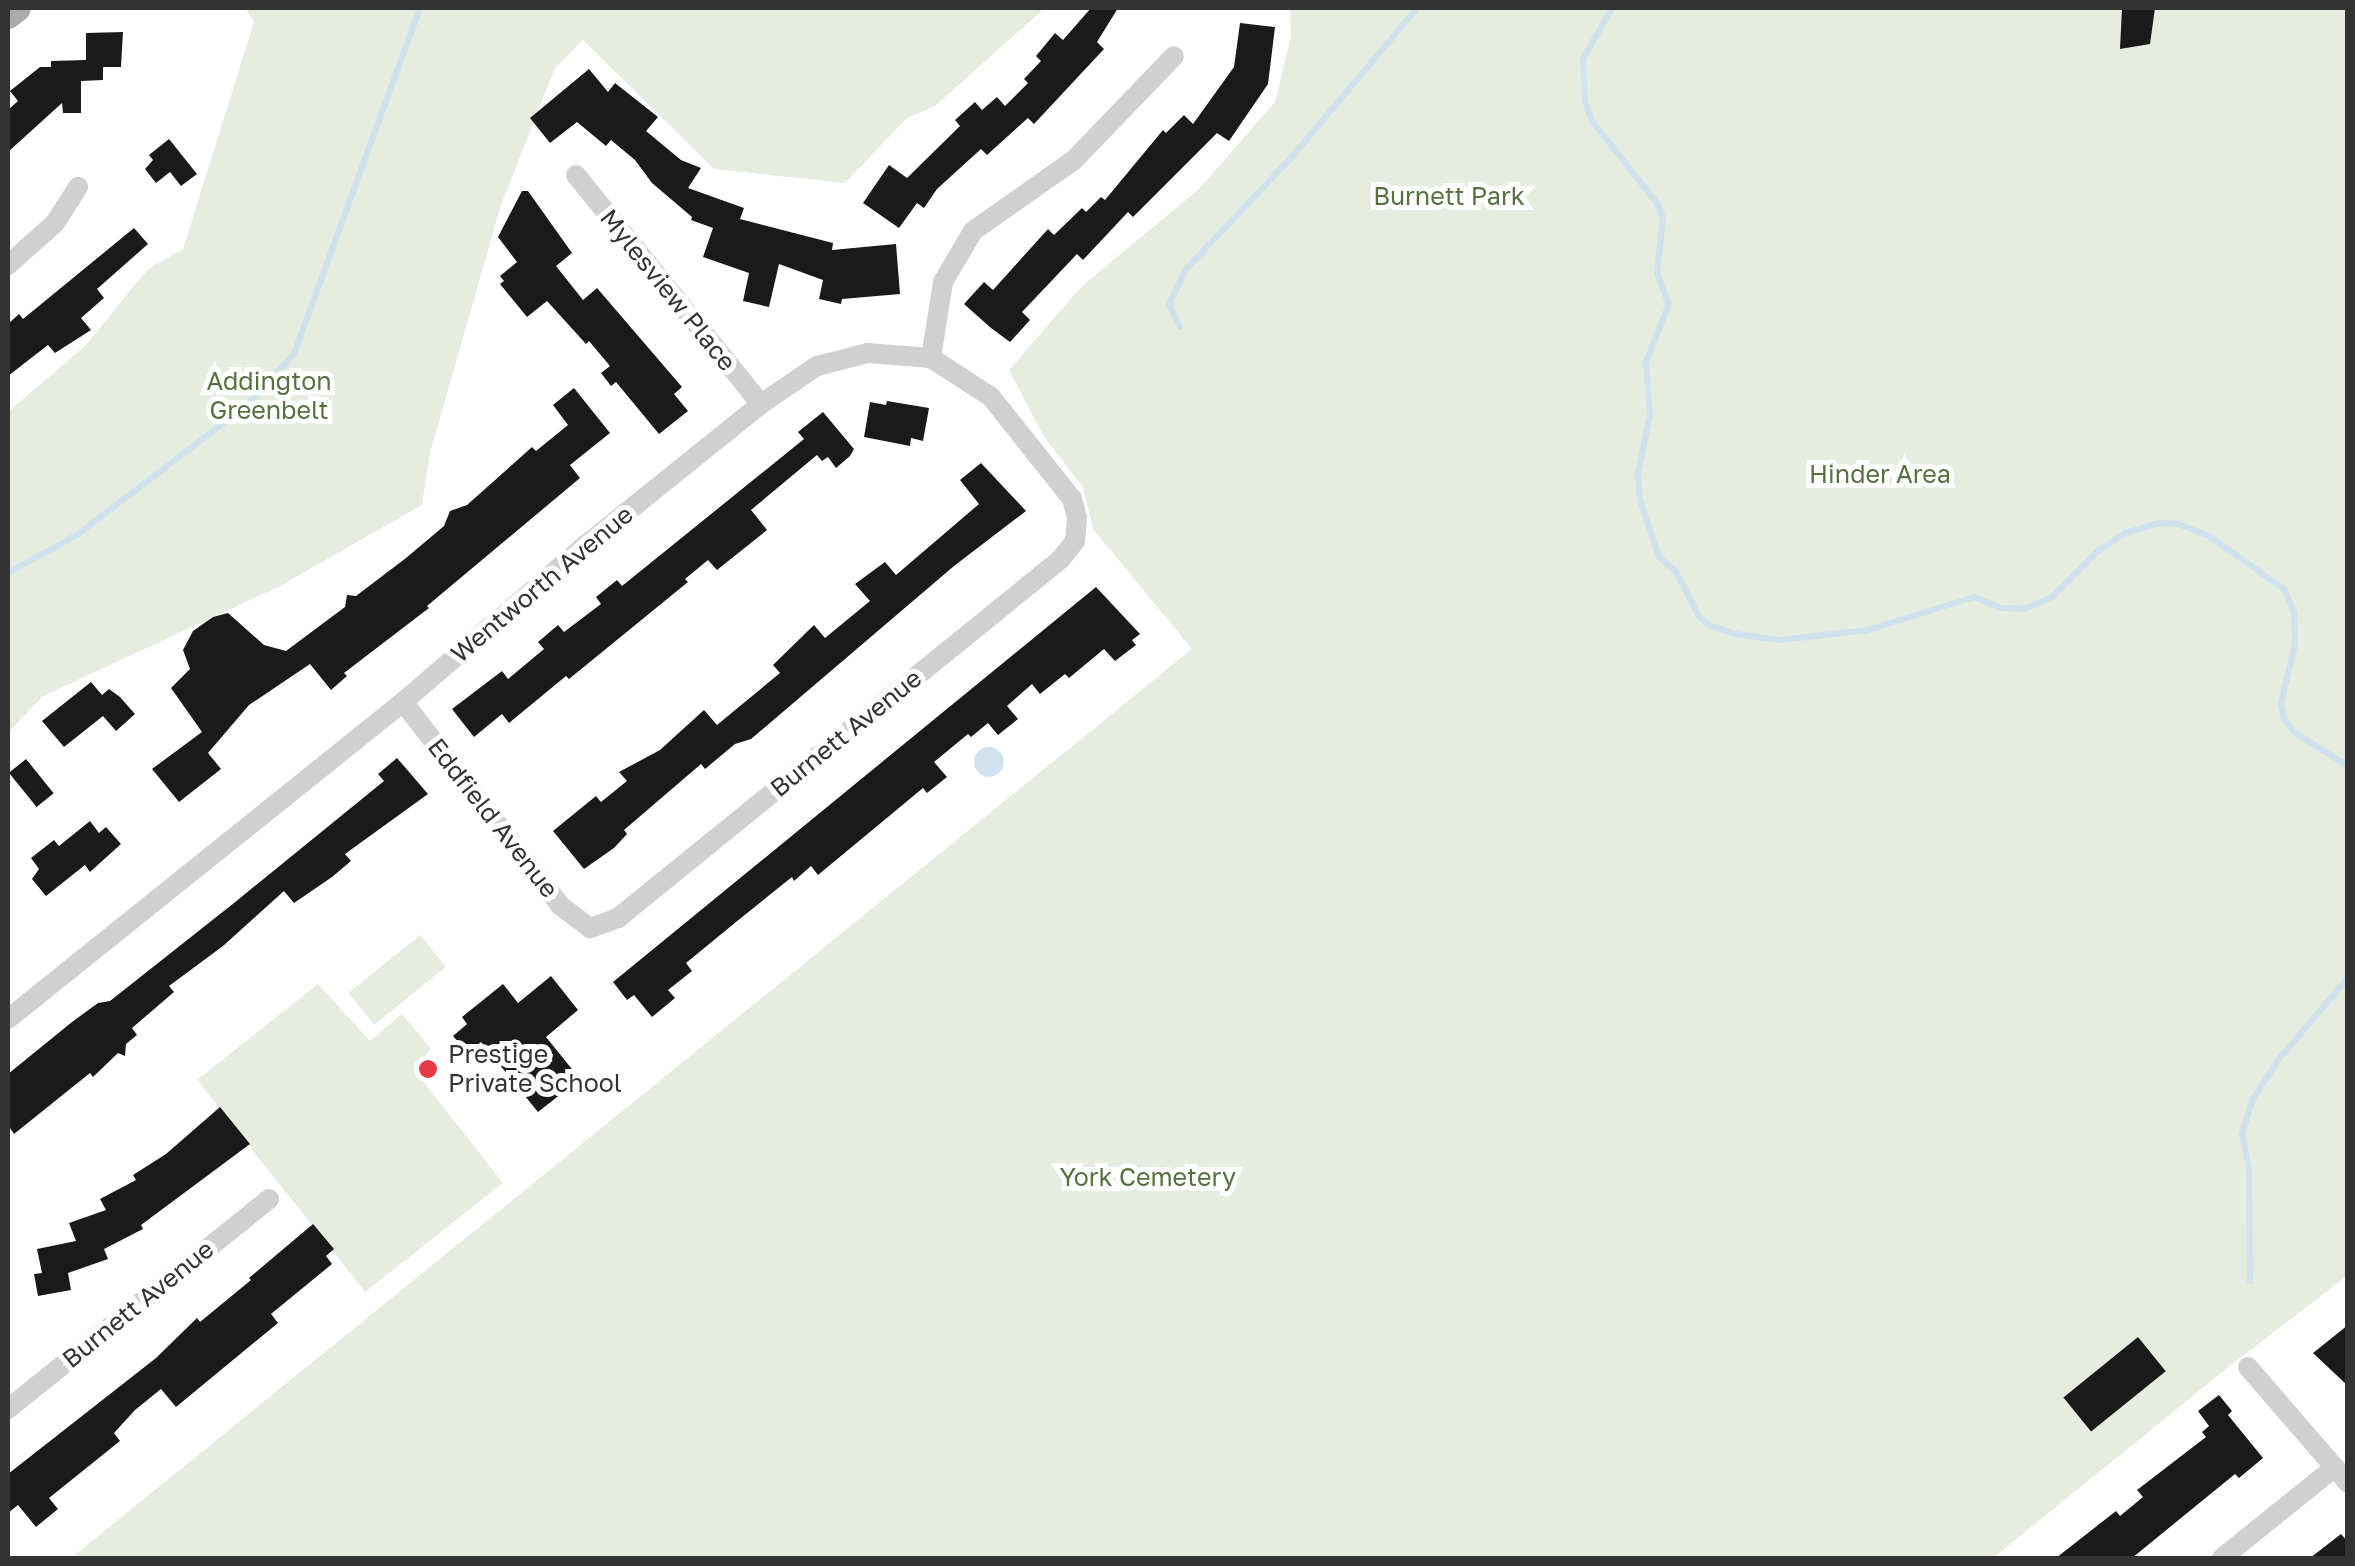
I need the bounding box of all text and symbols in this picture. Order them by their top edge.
park label: Burnett Park [1373,181,1525,211]
street label: Mylesview Place [594,203,742,377]
park label: Addington Greenbelt [206,367,332,426]
park label: Hinder Area [1809,459,1951,489]
street label: Wentworth Avenue [445,499,639,669]
street label: Burnett Avenue [764,663,928,803]
street label: Eddfield Avenue [422,732,564,904]
place label: Prestige Private School [448,1040,622,1099]
marker: Prestige Private School [417,1058,439,1080]
park label: York Cemetery [1060,1162,1236,1192]
street label: Burnett Avenue [56,1234,220,1374]

